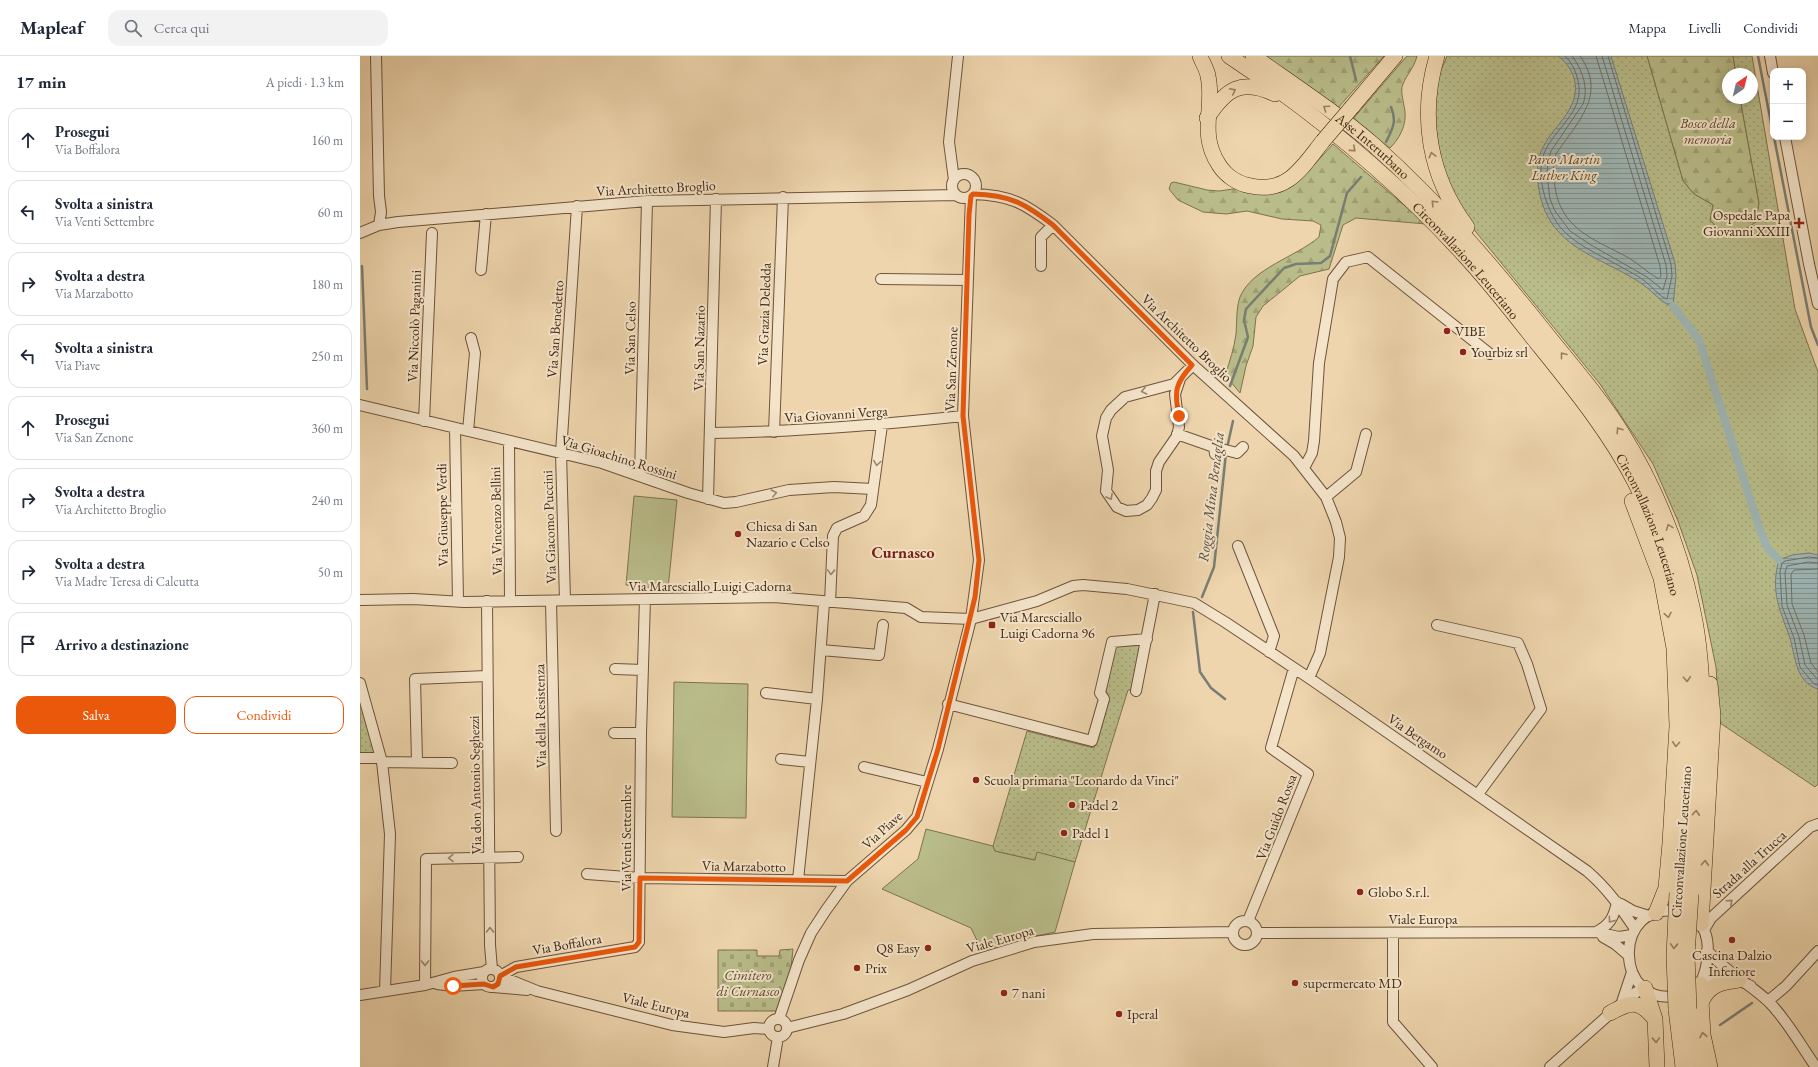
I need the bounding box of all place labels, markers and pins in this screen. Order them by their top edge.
place label: Ospedale Papa Giovanni XXIII [1703,206,1790,240]
marker: Ospedale Papa Giovanni XXIII [1793,217,1805,229]
place label: VIBE [1455,322,1485,340]
marker: VIBE [1442,326,1452,336]
place label: Yourbiz srl [1471,343,1529,361]
marker: Yourbiz srl [1458,347,1468,357]
place label: Chiesa di San Nazario e Celso [746,517,830,551]
marker: Chiesa di San Nazario e Celso [733,529,743,539]
place label: Via Maresciallo Luigi Cadorna 96 [1000,608,1095,642]
marker: Via Maresciallo Luigi Cadorna 96 [987,620,997,630]
place label: Scuola primaria "Leonardo da Vinci" [984,771,1179,789]
marker: Scuola primaria "Leonardo da Vinci" [971,775,981,785]
place label: Padel 2 [1080,796,1118,814]
marker: Padel 2 [1067,800,1077,810]
place label: Padel 1 [1072,824,1110,842]
marker: Padel 1 [1059,828,1069,838]
place label: Globo S.r.l. [1368,883,1430,901]
marker: Globo S.r.l. [1355,887,1365,897]
marker: Cascina Dalzio Inferiore [1727,935,1737,945]
place label: Q8 Easy [876,939,921,957]
marker: Q8 Easy [923,943,933,953]
place label: Cascina Dalzio Inferiore [1692,946,1772,980]
place label: Prix [865,959,887,977]
marker: Prix [852,963,862,973]
place label: supermercato MD [1303,974,1402,992]
marker: supermercato MD [1290,978,1300,988]
place label: 7 nani [1012,984,1046,1002]
marker: 7 nani [999,988,1009,998]
place label: Iperal [1127,1005,1159,1023]
marker: Iperal [1114,1009,1124,1019]

